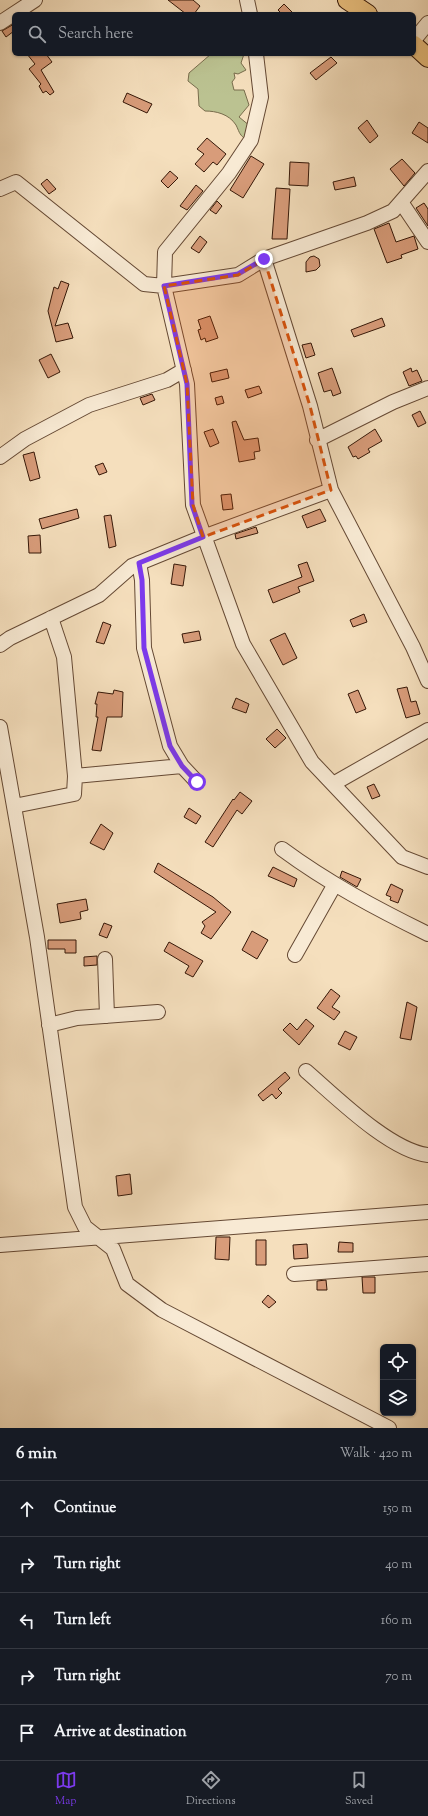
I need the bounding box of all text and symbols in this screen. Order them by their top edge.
search box [12,12,416,56]
icon: search [26,23,48,45]
text: Search here [58,24,133,45]
route end [255,250,273,268]
route start [188,773,206,791]
map controls [380,1344,416,1416]
button: locate [380,1344,416,1380]
button: layers [380,1380,416,1416]
text: 6 min [16,1442,57,1466]
text: Walk · 420 m [340,1445,412,1463]
icon: ahead [16,1498,38,1520]
text: Continue [54,1498,116,1519]
text: 150 m [383,1500,412,1518]
icon: right [16,1554,38,1576]
text: Turn right [54,1554,120,1575]
text: 40 m [385,1556,412,1574]
icon: left [16,1610,38,1632]
text: Turn left [54,1610,111,1631]
text: 160 m [381,1612,412,1630]
icon: right [16,1666,38,1688]
text: Turn right [54,1666,120,1687]
text: 70 m [385,1668,412,1686]
icon: arrive [16,1722,38,1744]
text: Arrive at destination [54,1722,187,1743]
tab: Map [55,1769,77,1809]
tab: Directions [186,1769,236,1809]
tab: Saved [345,1769,373,1809]

